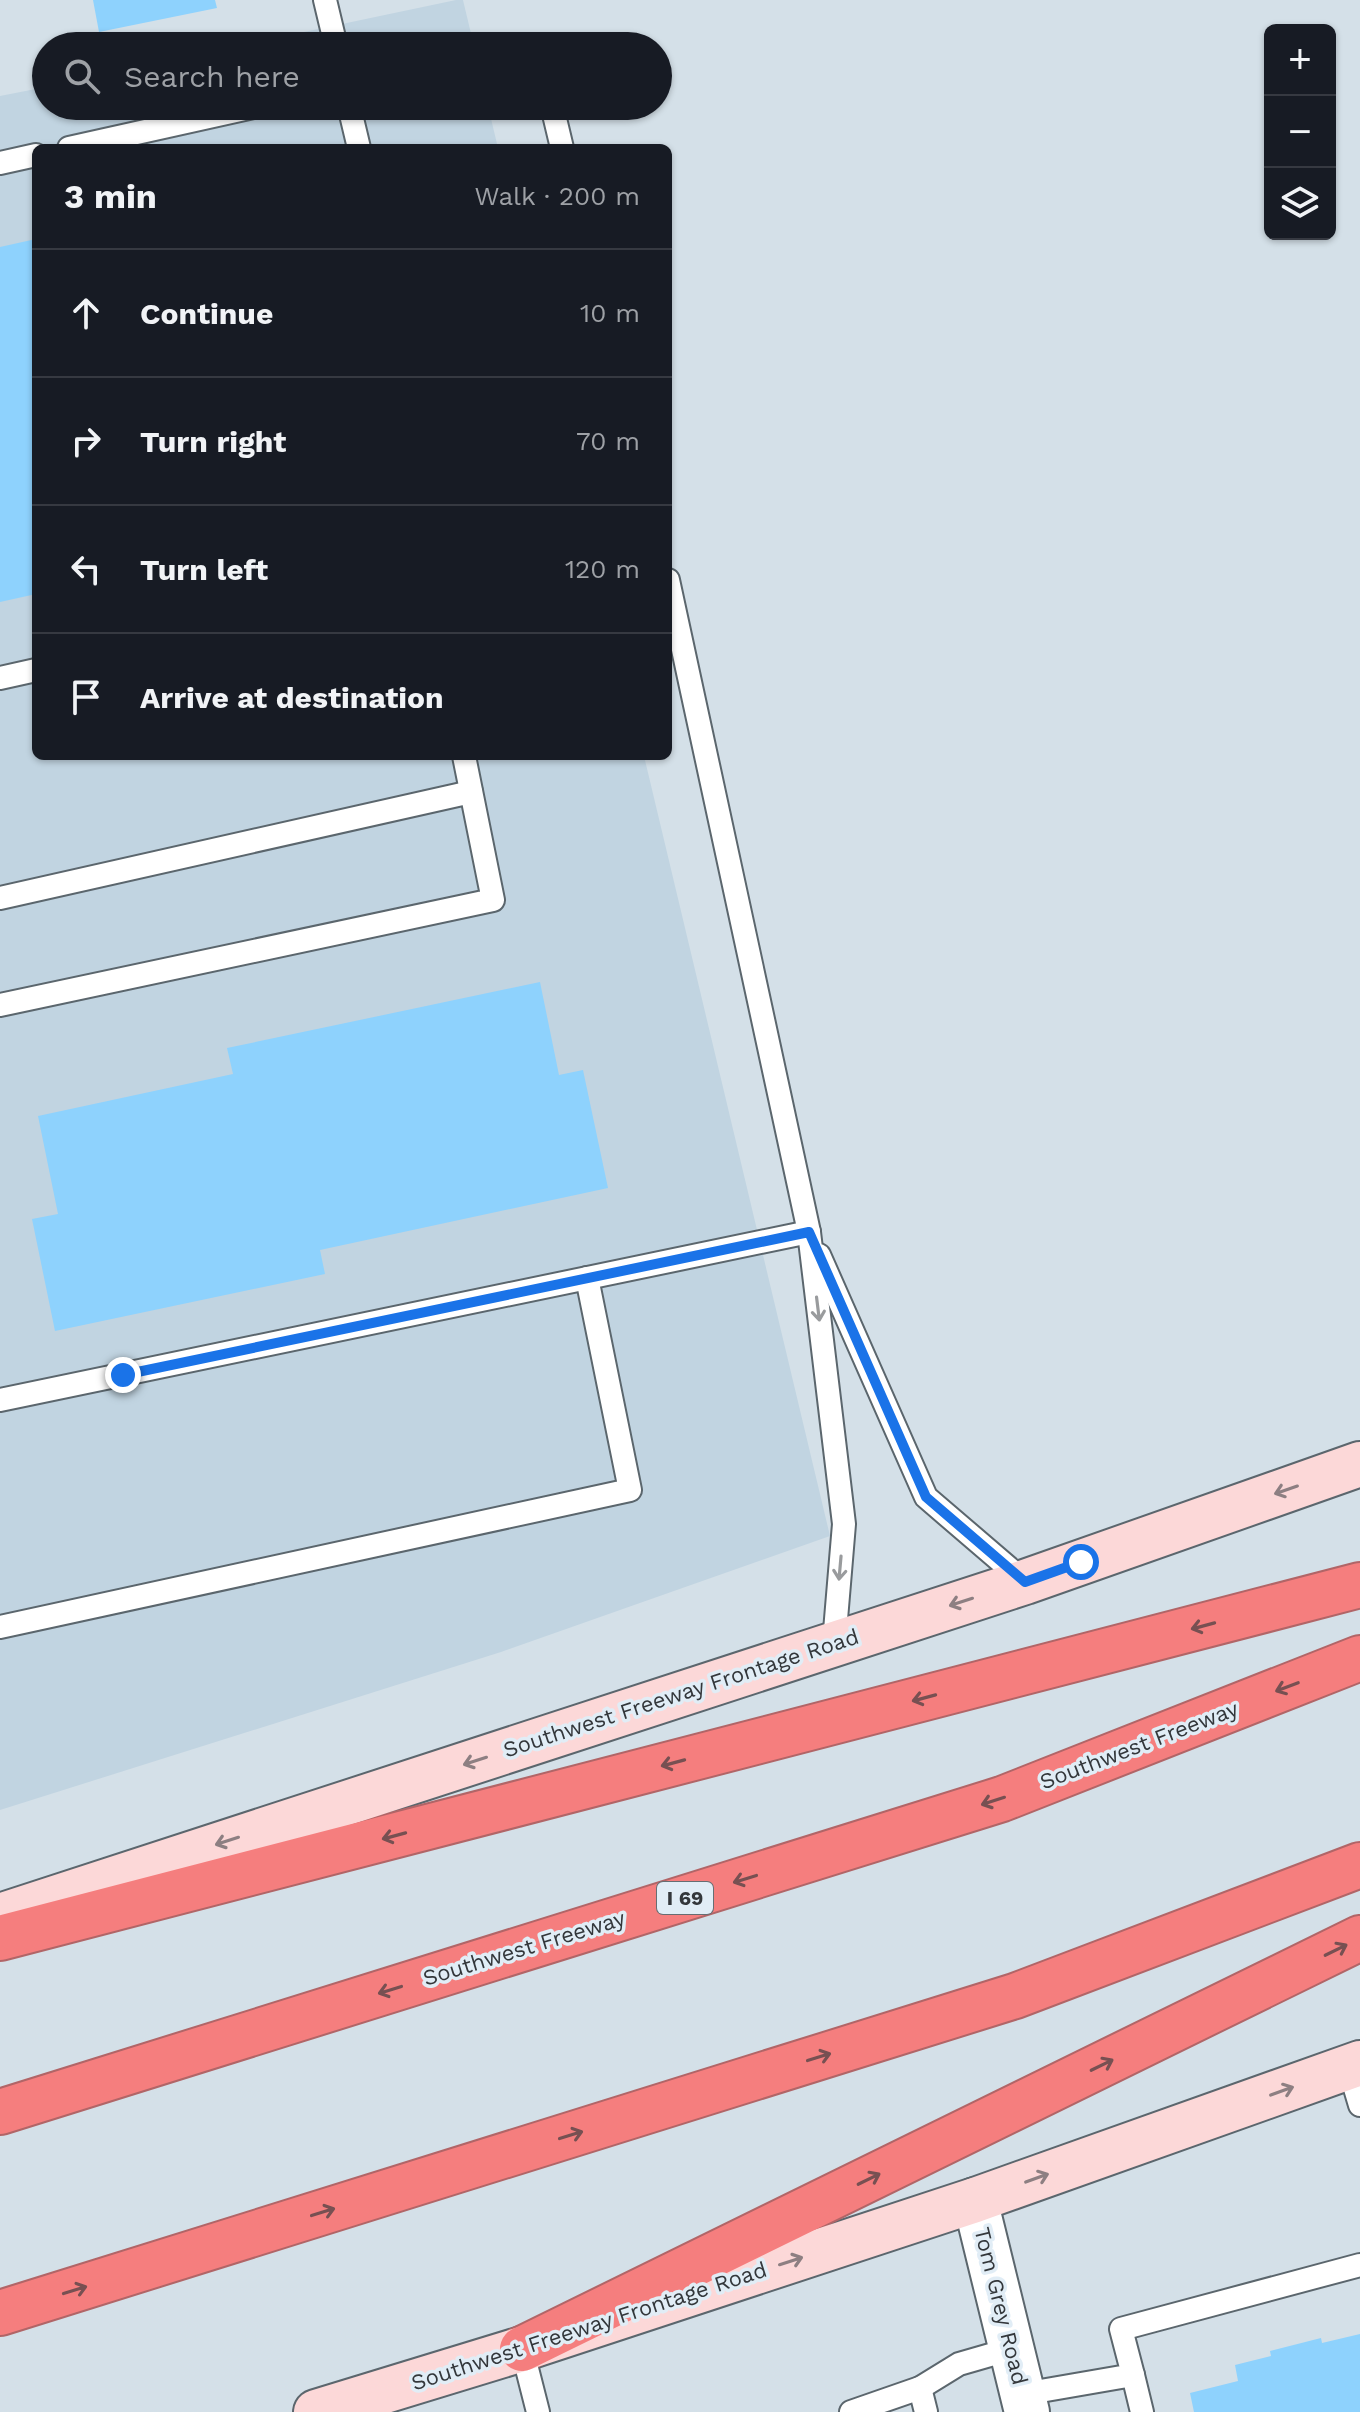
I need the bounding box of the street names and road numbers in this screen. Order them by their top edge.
street label: Southwest Freeway Frontage Road [500,1624,862,1762]
street label: Southwest Freeway [1036,1695,1242,1794]
road number: I 69 [657,1882,713,1914]
street label: Southwest Freeway [420,1905,629,1991]
street label: Tom Grey Road [969,2225,1033,2387]
street label: Southwest Freeway Frontage Road [408,2257,770,2395]

